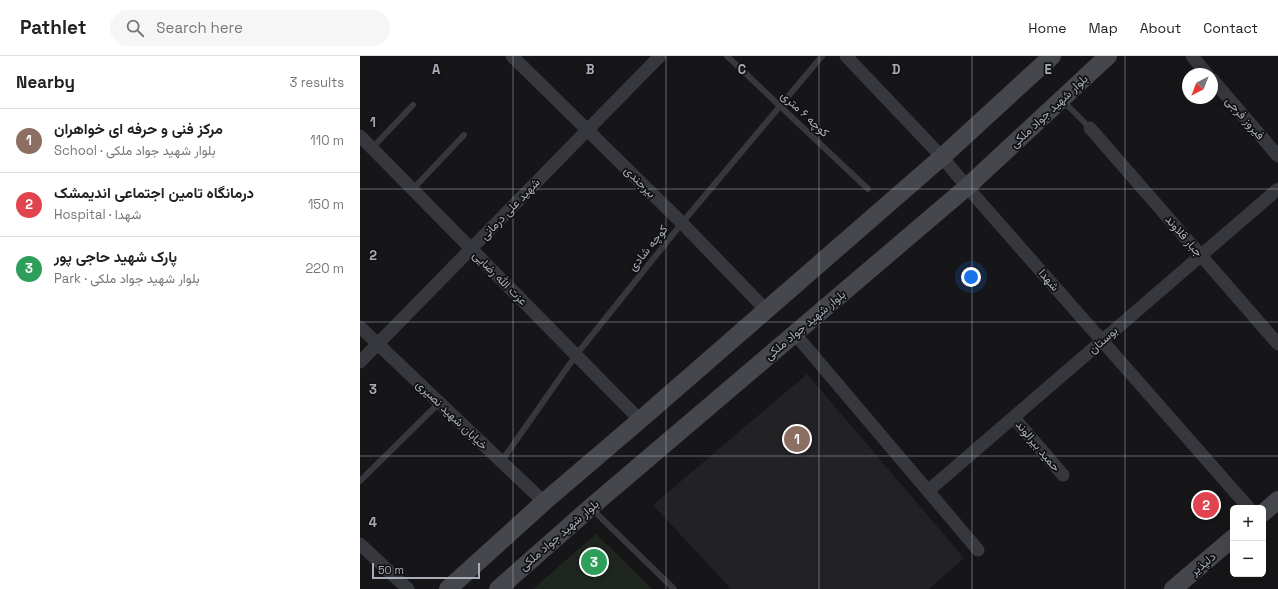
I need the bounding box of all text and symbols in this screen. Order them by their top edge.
search box [110,10,390,46]
text: Pathlet [20,15,86,40]
icon: search [124,17,146,39]
text: Search here [156,18,243,37]
text: Home [1028,19,1066,37]
text: Map [1088,19,1118,37]
text: About [1140,19,1181,37]
text: Contact [1203,19,1258,37]
text: A [432,61,441,78]
text: B [586,61,595,78]
text: C [738,61,746,78]
text: D [892,61,901,78]
text: E [1044,61,1052,78]
north arrow [1182,68,1218,104]
text: Nearby [16,71,75,93]
street label: بلوار شهید جواد ملکی [1007,71,1091,151]
text: 3 results [290,74,344,91]
street label: کوچه ۶ متری [777,87,833,141]
street label: فیروز فرجی [1222,93,1268,143]
text: 1 [370,114,376,131]
text: مرکز فنی و حرفه ای خواهران [54,119,223,138]
text: 1 [26,132,32,149]
text: 110 m [310,132,344,149]
text: School · بلوار شهید جواد ملکی [54,142,216,159]
street label: بیرجندی [621,163,659,201]
street label: شهید علی درمانی [477,175,543,243]
text: درمانگاه تامین اجتماعی اندیمشک [54,183,254,202]
text: 2 [25,196,33,213]
text: 150 m [308,196,344,213]
text: Hospital · شهدا [54,206,141,223]
street label: جبار قلاوند [1161,212,1207,260]
street label: کوچه شادی [625,222,671,274]
text: پارک شهید حاجی پور [54,247,177,266]
text: 2 [369,247,377,264]
street label: عزت الله رضایی [469,247,531,309]
text: 3 [25,260,33,277]
text: 220 m [305,260,344,277]
street label: شهدا [1035,265,1063,295]
your location [961,267,981,287]
text: Park · بلوار شهید جواد ملکی [54,270,200,287]
street label: بلوار شهید جواد ملکی [761,286,849,364]
street label: بوستان [1085,323,1121,357]
street label: خیابان شهید نصیری [413,376,491,454]
text: 3 [369,381,377,398]
street label: حمید بیرالوند [1012,417,1064,475]
pin: 1 [784,424,810,454]
pin: 2 [1193,490,1219,520]
street label: بلوار شهید جواد ملکی [516,496,602,574]
map controls [1230,505,1266,577]
button: + [1230,505,1266,541]
text: 4 [369,514,377,531]
button: − [1230,541,1266,577]
pin: 3 [581,547,607,577]
street label: دلپذیر [1186,548,1219,580]
scale bar [372,561,480,580]
text: 50 m [378,563,404,577]

